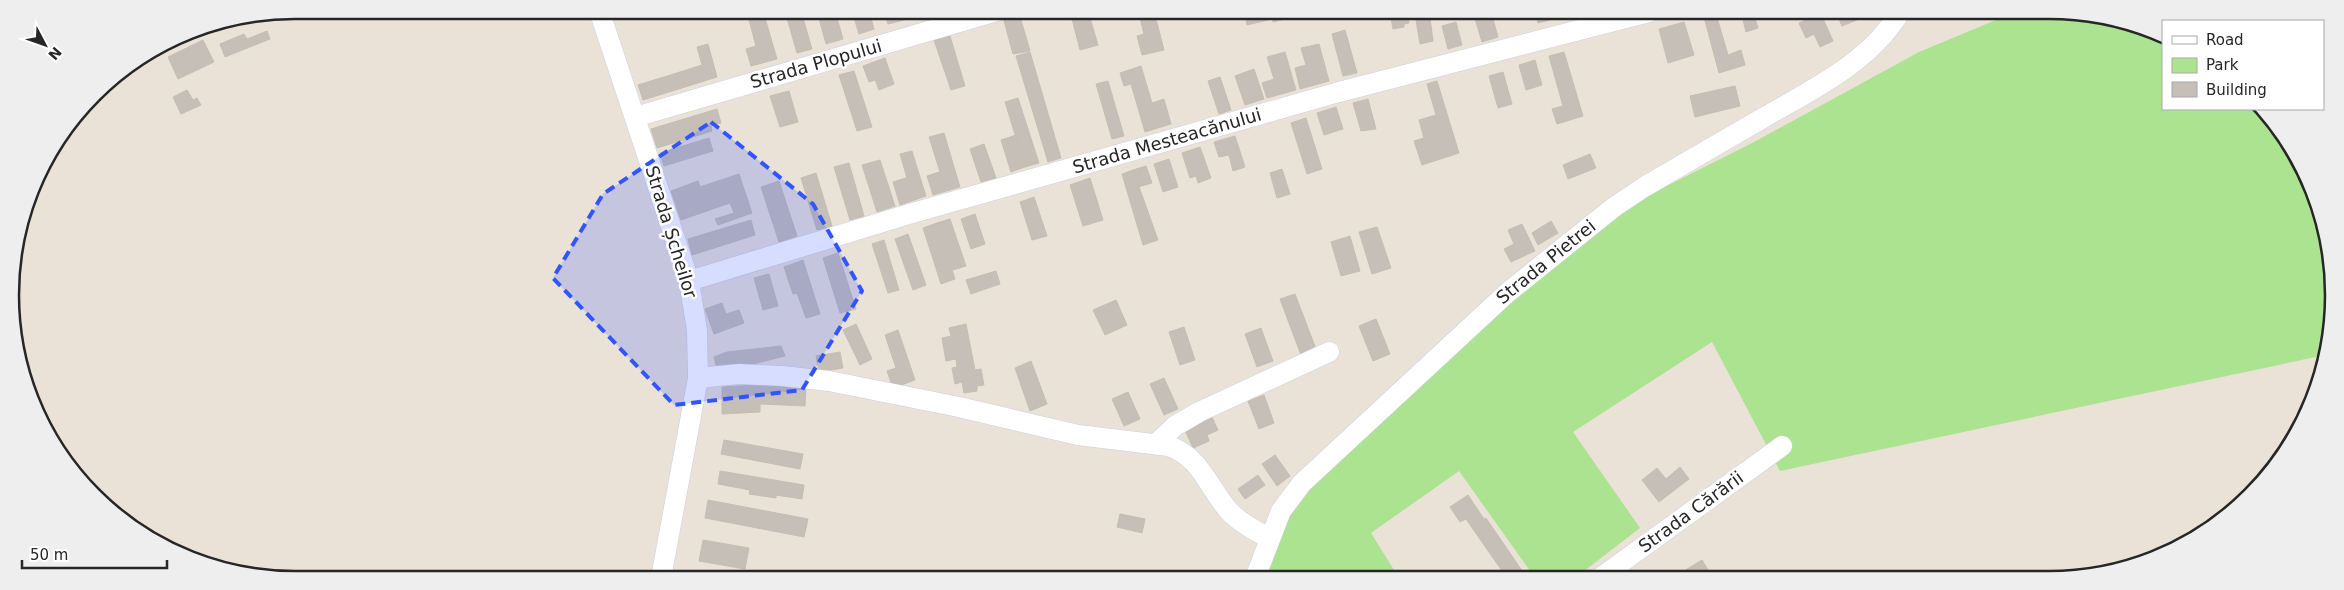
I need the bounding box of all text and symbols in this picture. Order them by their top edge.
north arrow [20,20,70,70]
legend [2162,20,2324,110]
text: Road [2206,31,2244,49]
street label: Strada Plopului [747,35,884,92]
text: N [45,44,65,63]
text: Park [2206,56,2239,74]
text: Building [2206,81,2267,99]
street label: Strada Mesteacănului [1070,103,1264,178]
street label: Strada Șcheilor [641,163,702,301]
street label: Strada Pietrei [1492,215,1600,308]
street label: Strada Cărării [1634,467,1747,557]
scale bar [22,538,168,570]
text: 50 m [30,546,68,564]

